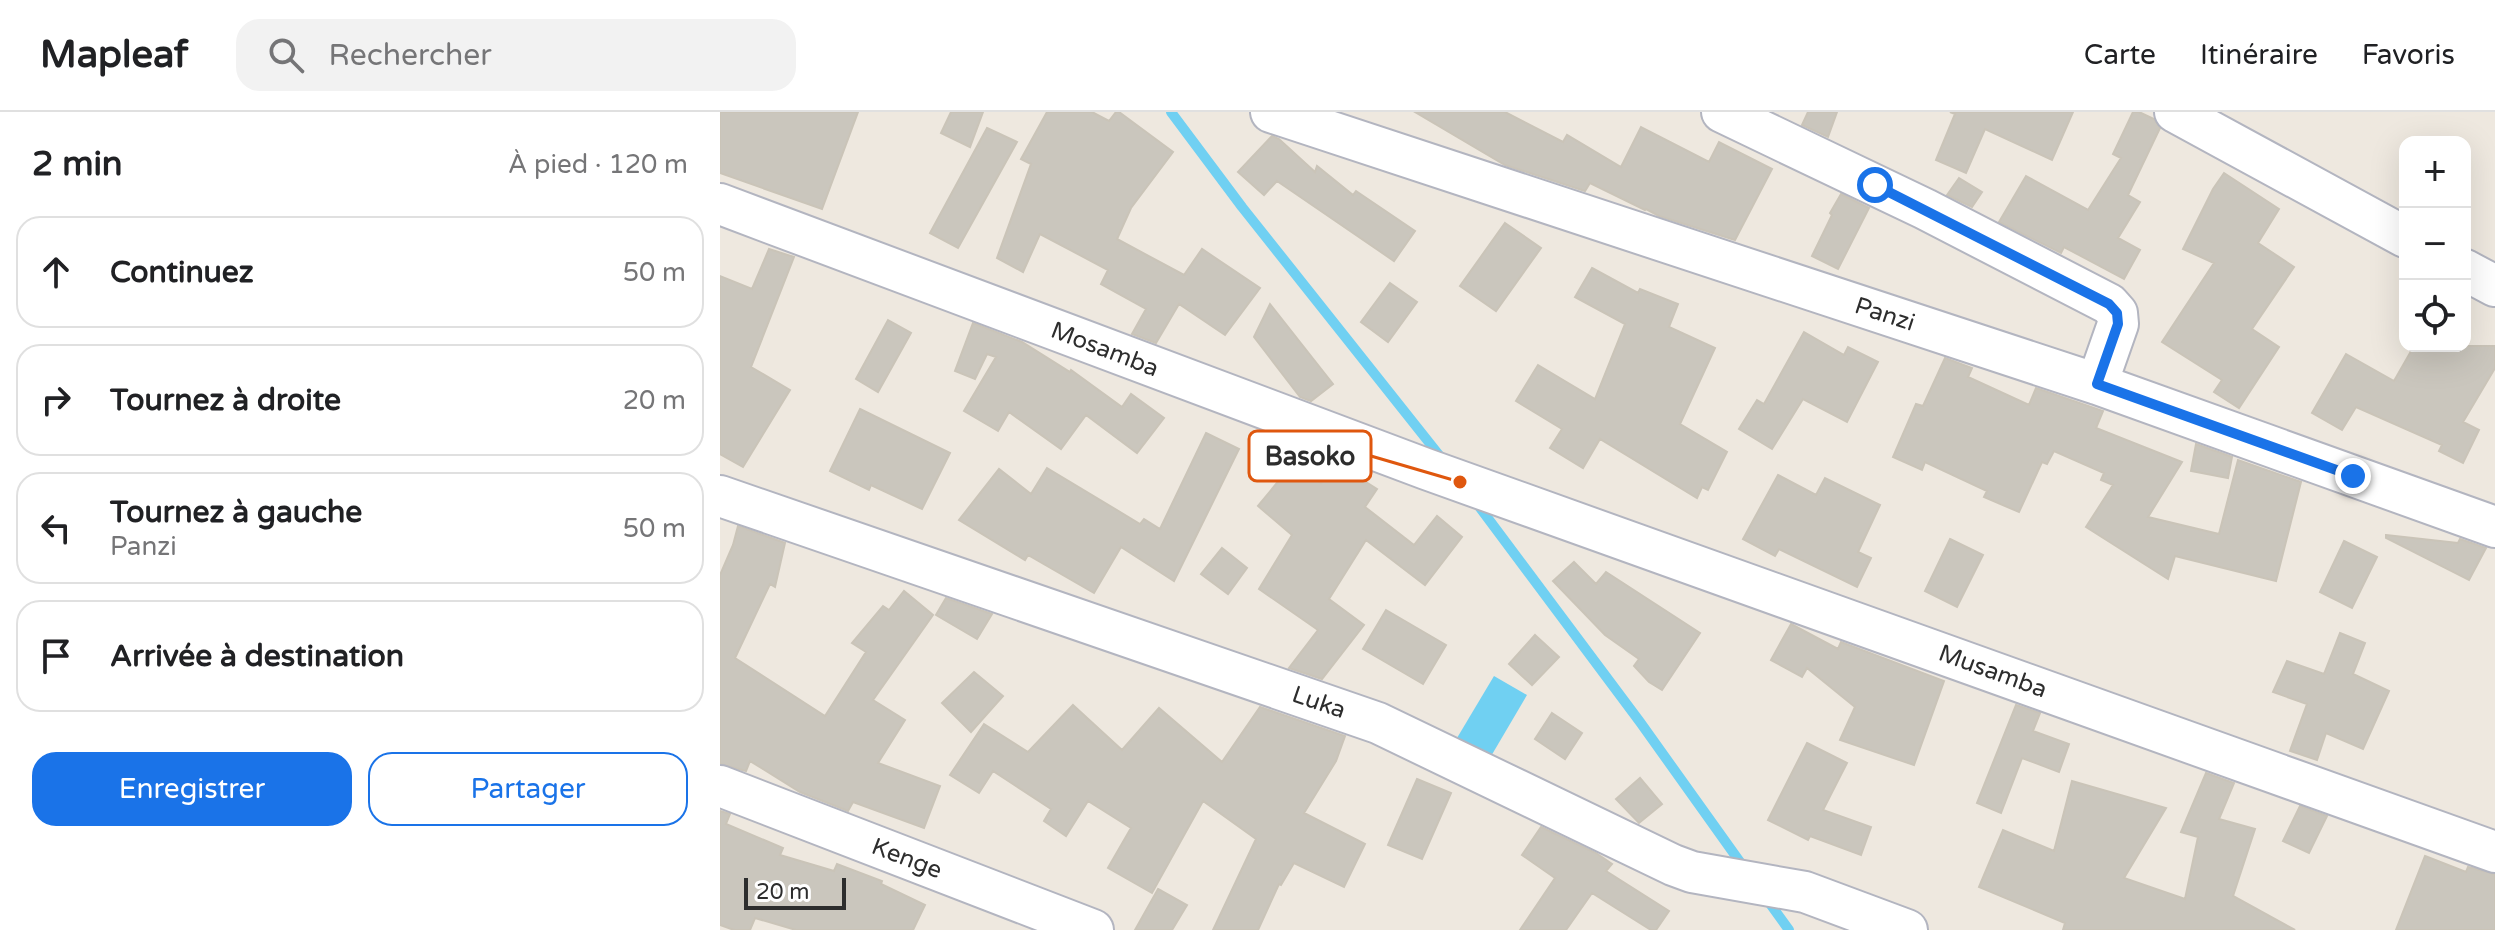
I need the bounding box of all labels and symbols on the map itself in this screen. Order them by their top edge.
route start [1857,167,1893,203]
street label: Panzi [1851,291,1919,338]
street label: Mosamba [1047,316,1163,383]
callout: Basoko [1249,431,1371,481]
text: Basoko [1265,441,1356,472]
route end [2335,458,2371,494]
street label: Musamba [1935,638,2051,704]
street label: Luka [1288,680,1349,725]
street label: Kenge [868,832,946,885]
scale bar [744,874,846,910]

